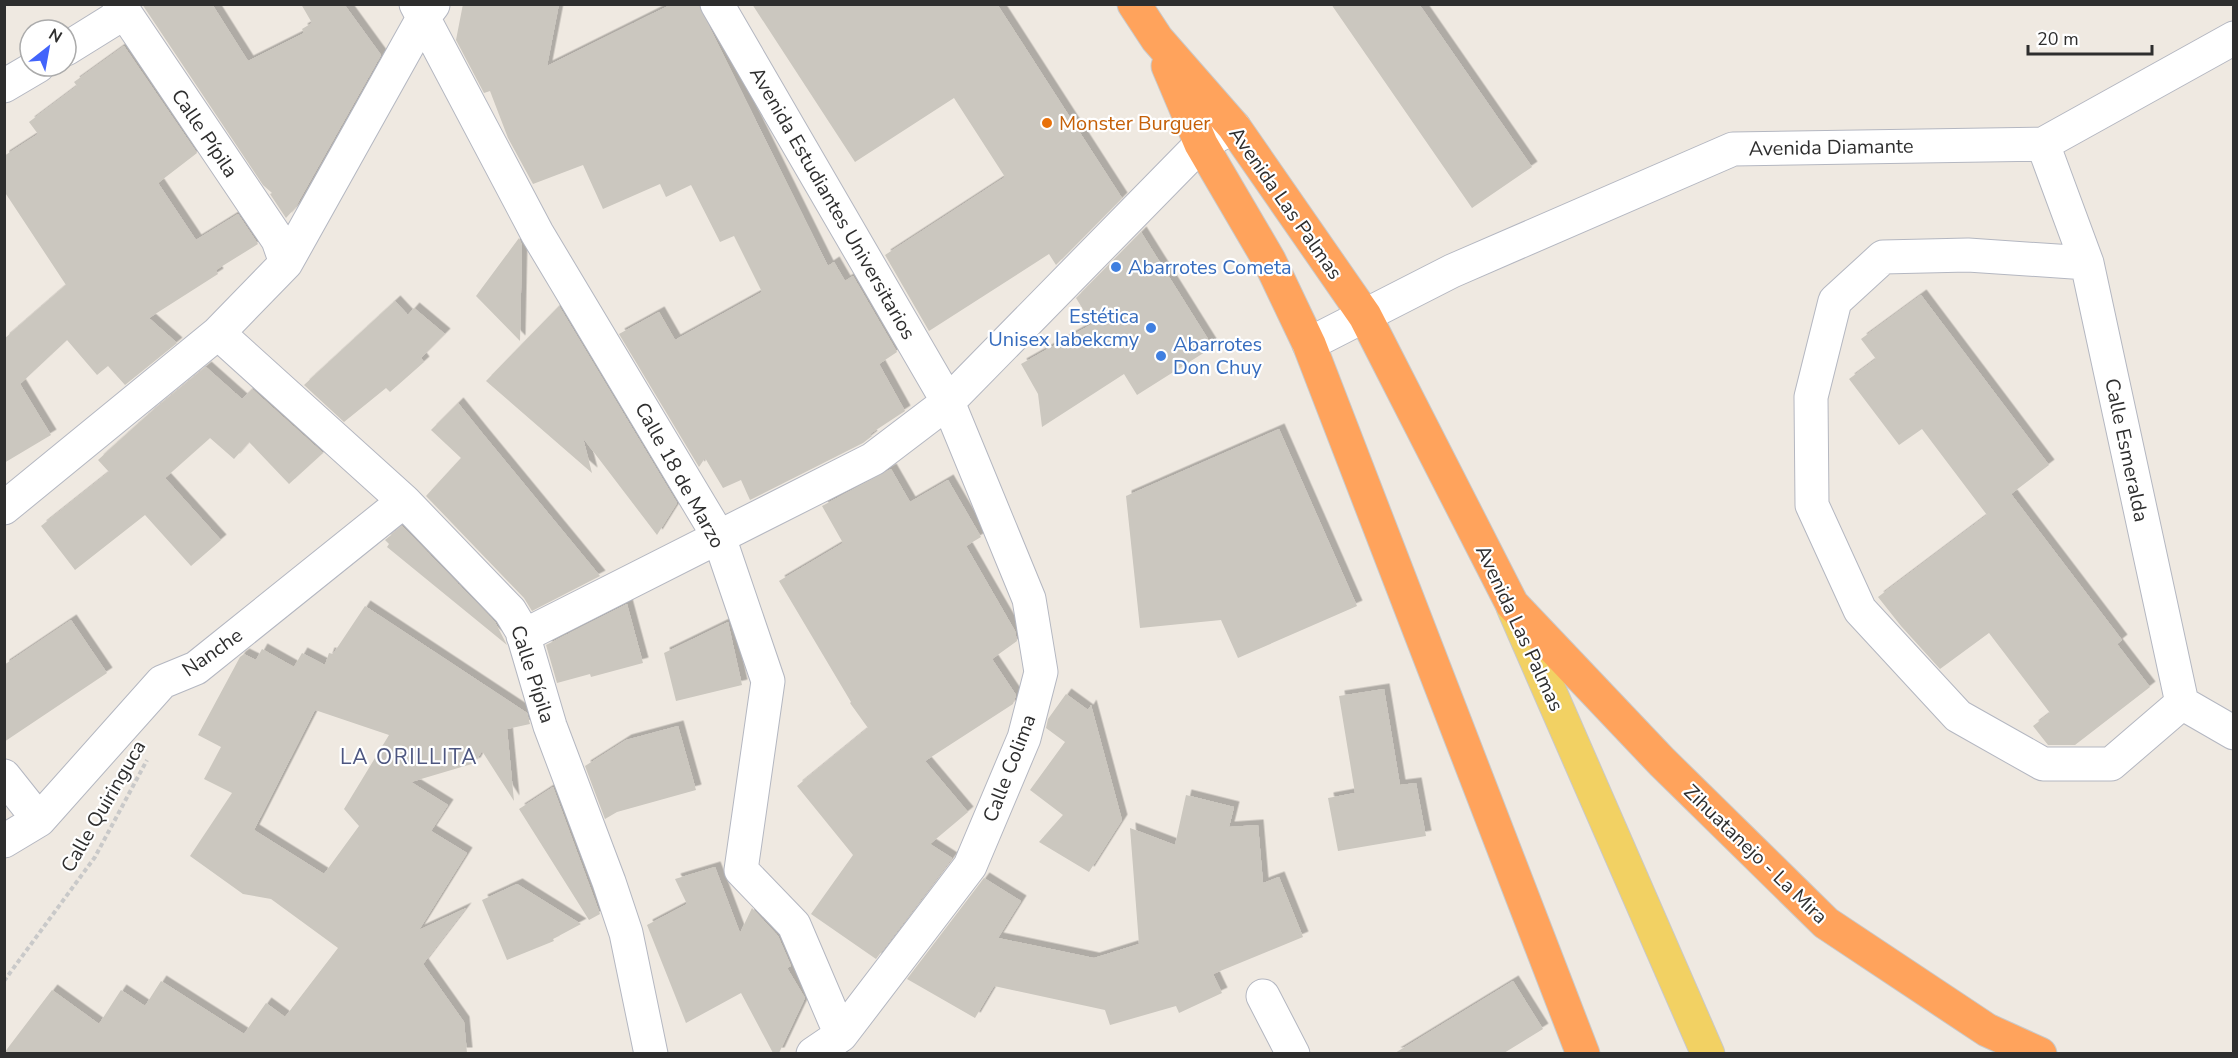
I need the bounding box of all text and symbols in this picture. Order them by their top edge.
north arrow [18,18,78,78]
scale bar [2028,18,2152,56]
text: N [44,23,66,49]
text: 20 m [2037,27,2079,51]
street label: Avenida Estudiantes Universitarios [743,62,922,345]
street label: Calle Pípila [165,84,244,183]
place label: Monster Burguer [1059,110,1210,137]
marker: Monster Burguer [1040,116,1054,130]
street label: Avenida Las Palmas [1223,122,1348,285]
street label: Avenida Diamante [1748,133,1914,162]
place label: Abarrotes Cometa [1128,254,1292,281]
marker: Abarrotes Cometa [1109,260,1123,274]
place label: Estética Unisex Iabekcmy [988,303,1140,353]
marker: Estética Unisex Iabekcmy [1144,321,1158,335]
place label: Abarrotes Don Chuy [1173,331,1262,381]
marker: Abarrotes Don Chuy [1154,349,1168,363]
street label: Calle Esmeralda [2098,376,2155,524]
street label: Calle 18 de Marzo [628,397,731,553]
street label: Avenida Las Palmas [1469,541,1570,716]
street label: Nanche [177,622,248,683]
street label: Calle Pípila [504,622,561,727]
street label: Calle Colima [977,710,1042,826]
street label: Calle Quiringuca [55,735,152,877]
district label: LA ORILLITA [340,743,478,771]
street label: Zihuatanejo - La Mira [1678,779,1833,930]

